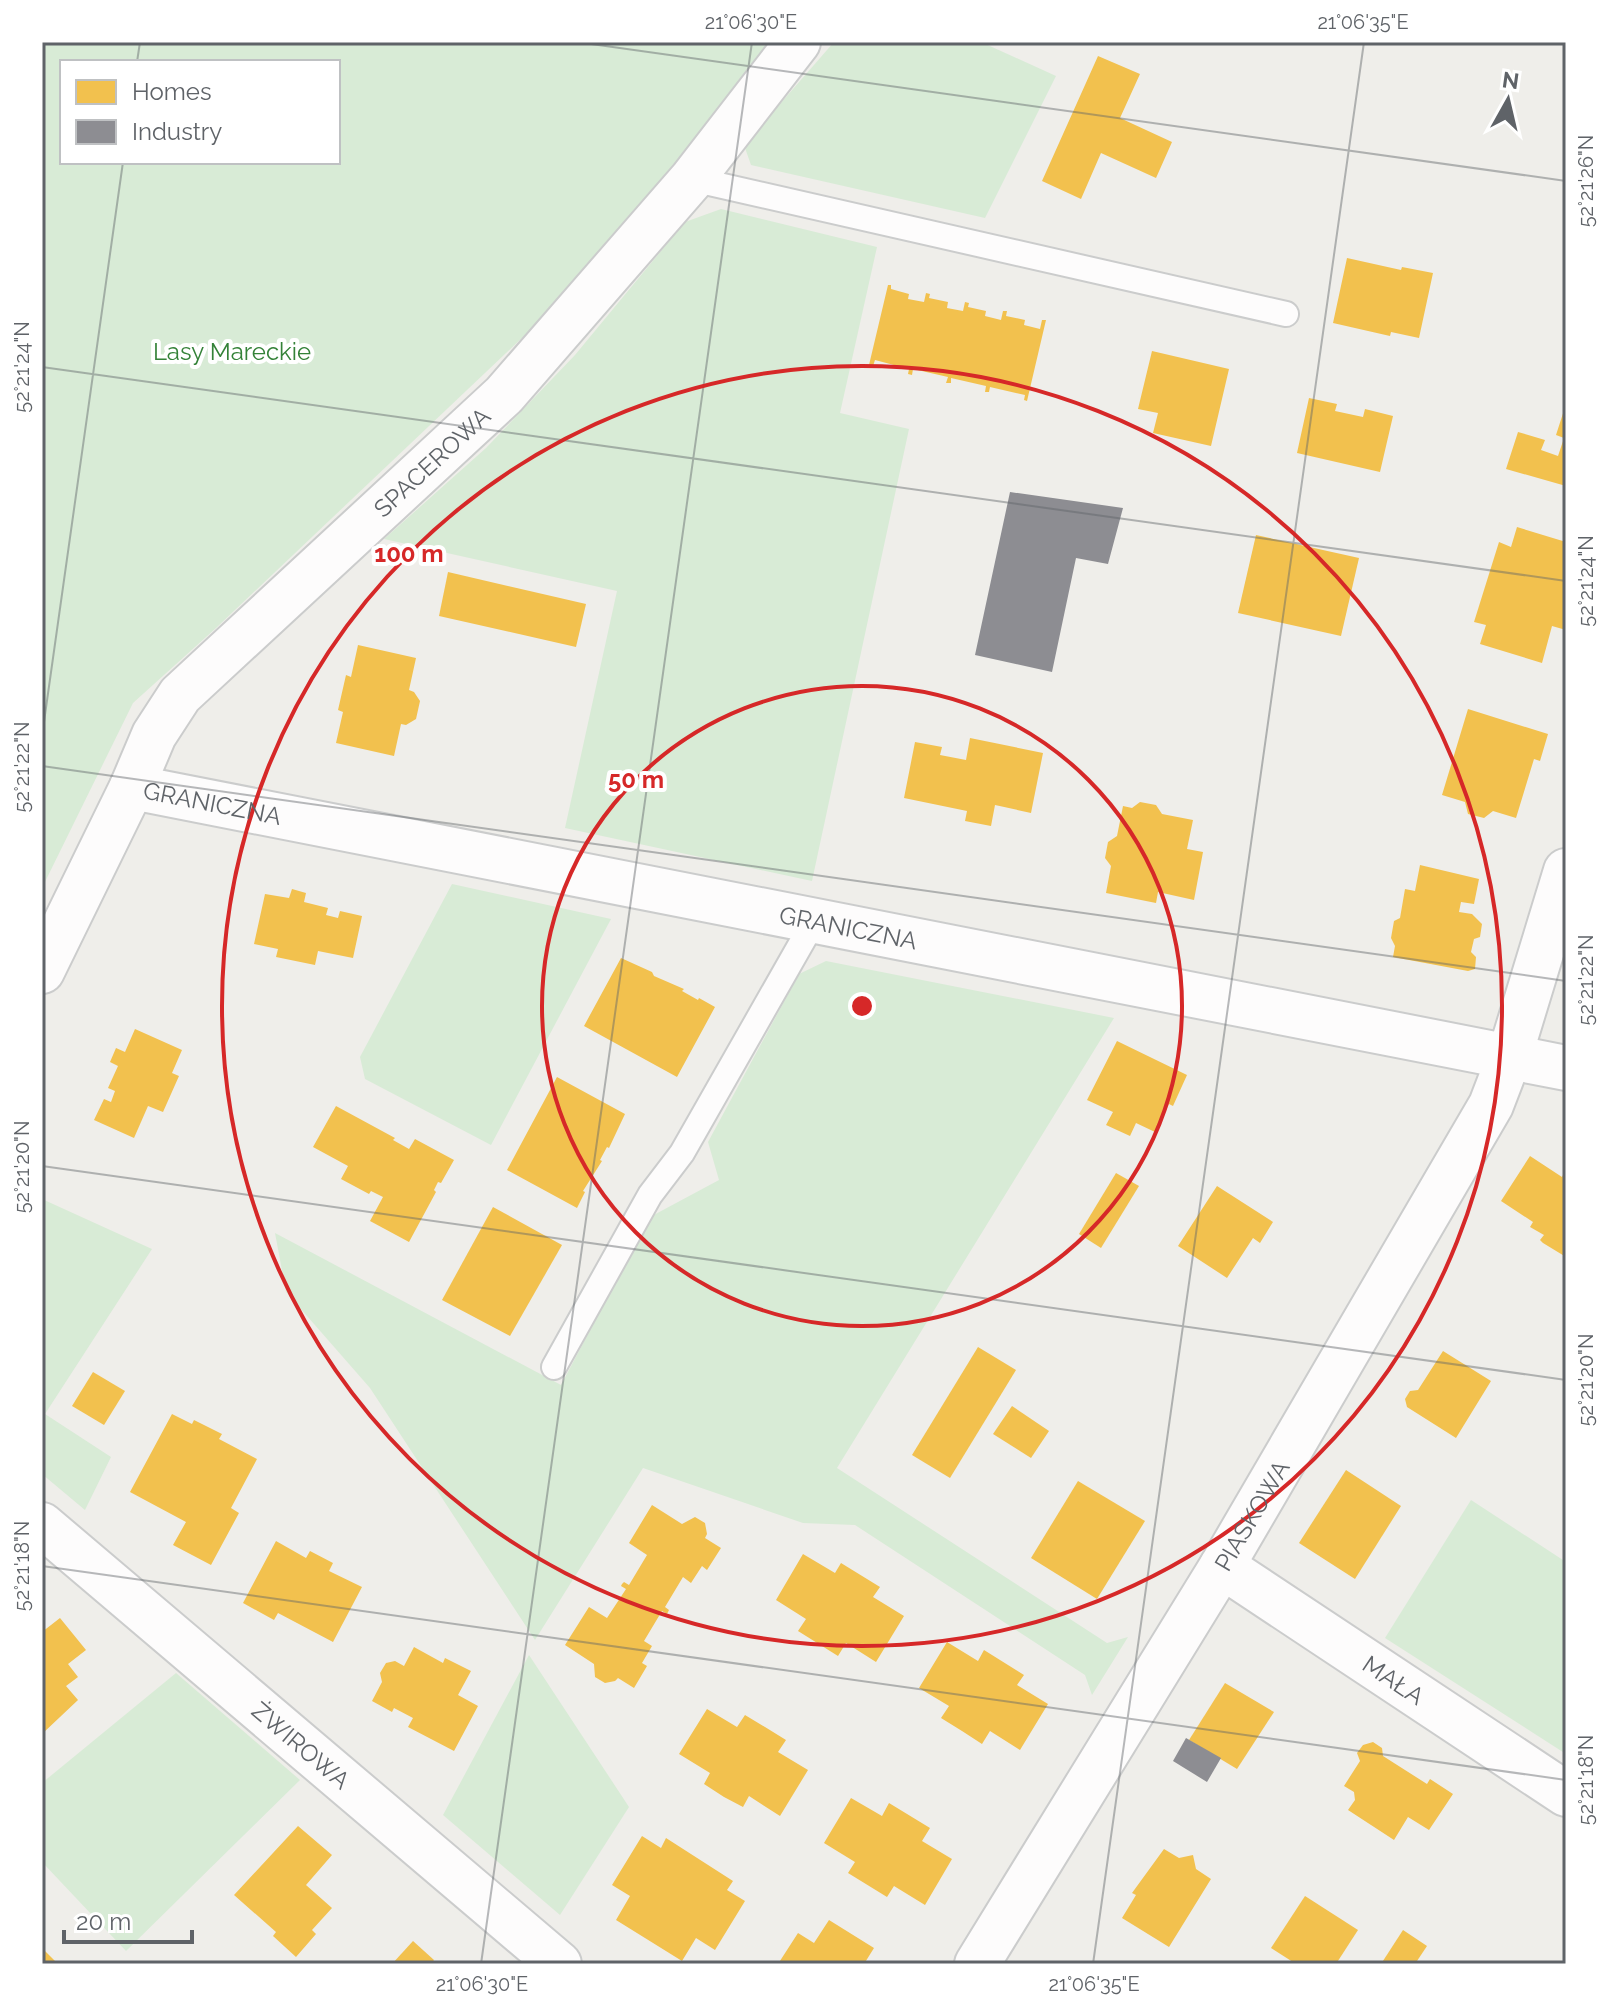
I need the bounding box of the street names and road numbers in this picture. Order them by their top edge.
street label: SPACEROWA [368,401,496,523]
street label: GRANICZNA [141,775,284,830]
street label: GRANICZNA [777,900,920,955]
street label: PIASKOWA [1208,1455,1295,1576]
street label: MAŁA [1357,1649,1430,1711]
street label: ŻWIROWA [246,1695,356,1795]

